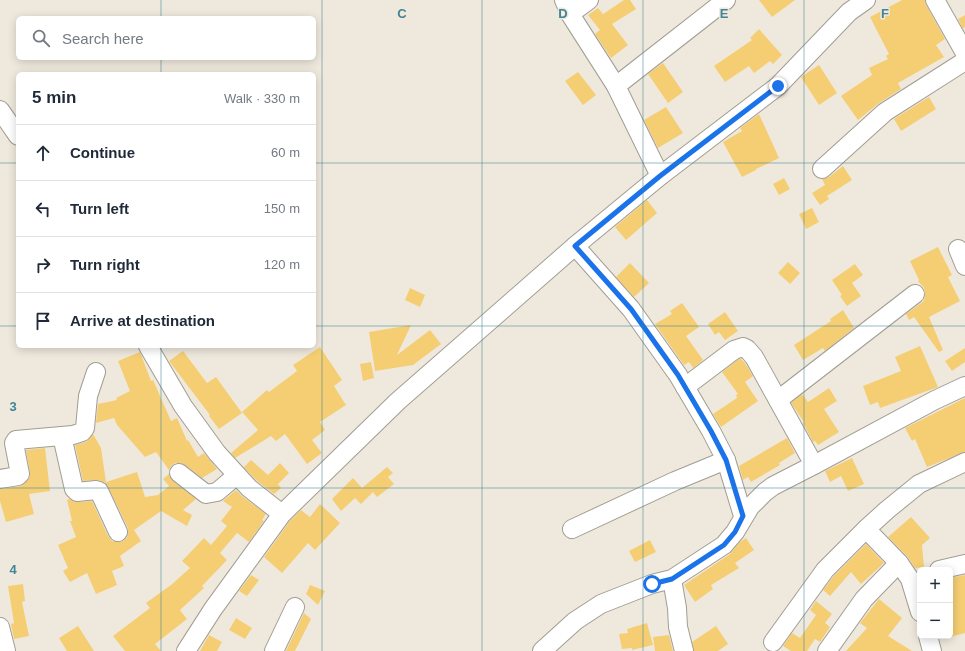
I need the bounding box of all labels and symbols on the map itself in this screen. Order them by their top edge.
text: C [397,6,407,21]
text: D [558,6,568,21]
text: E [720,6,729,21]
text: F [881,6,889,21]
route end [769,77,787,95]
text: 3 [9,399,17,414]
text: 4 [9,562,17,577]
route start [643,575,661,593]

